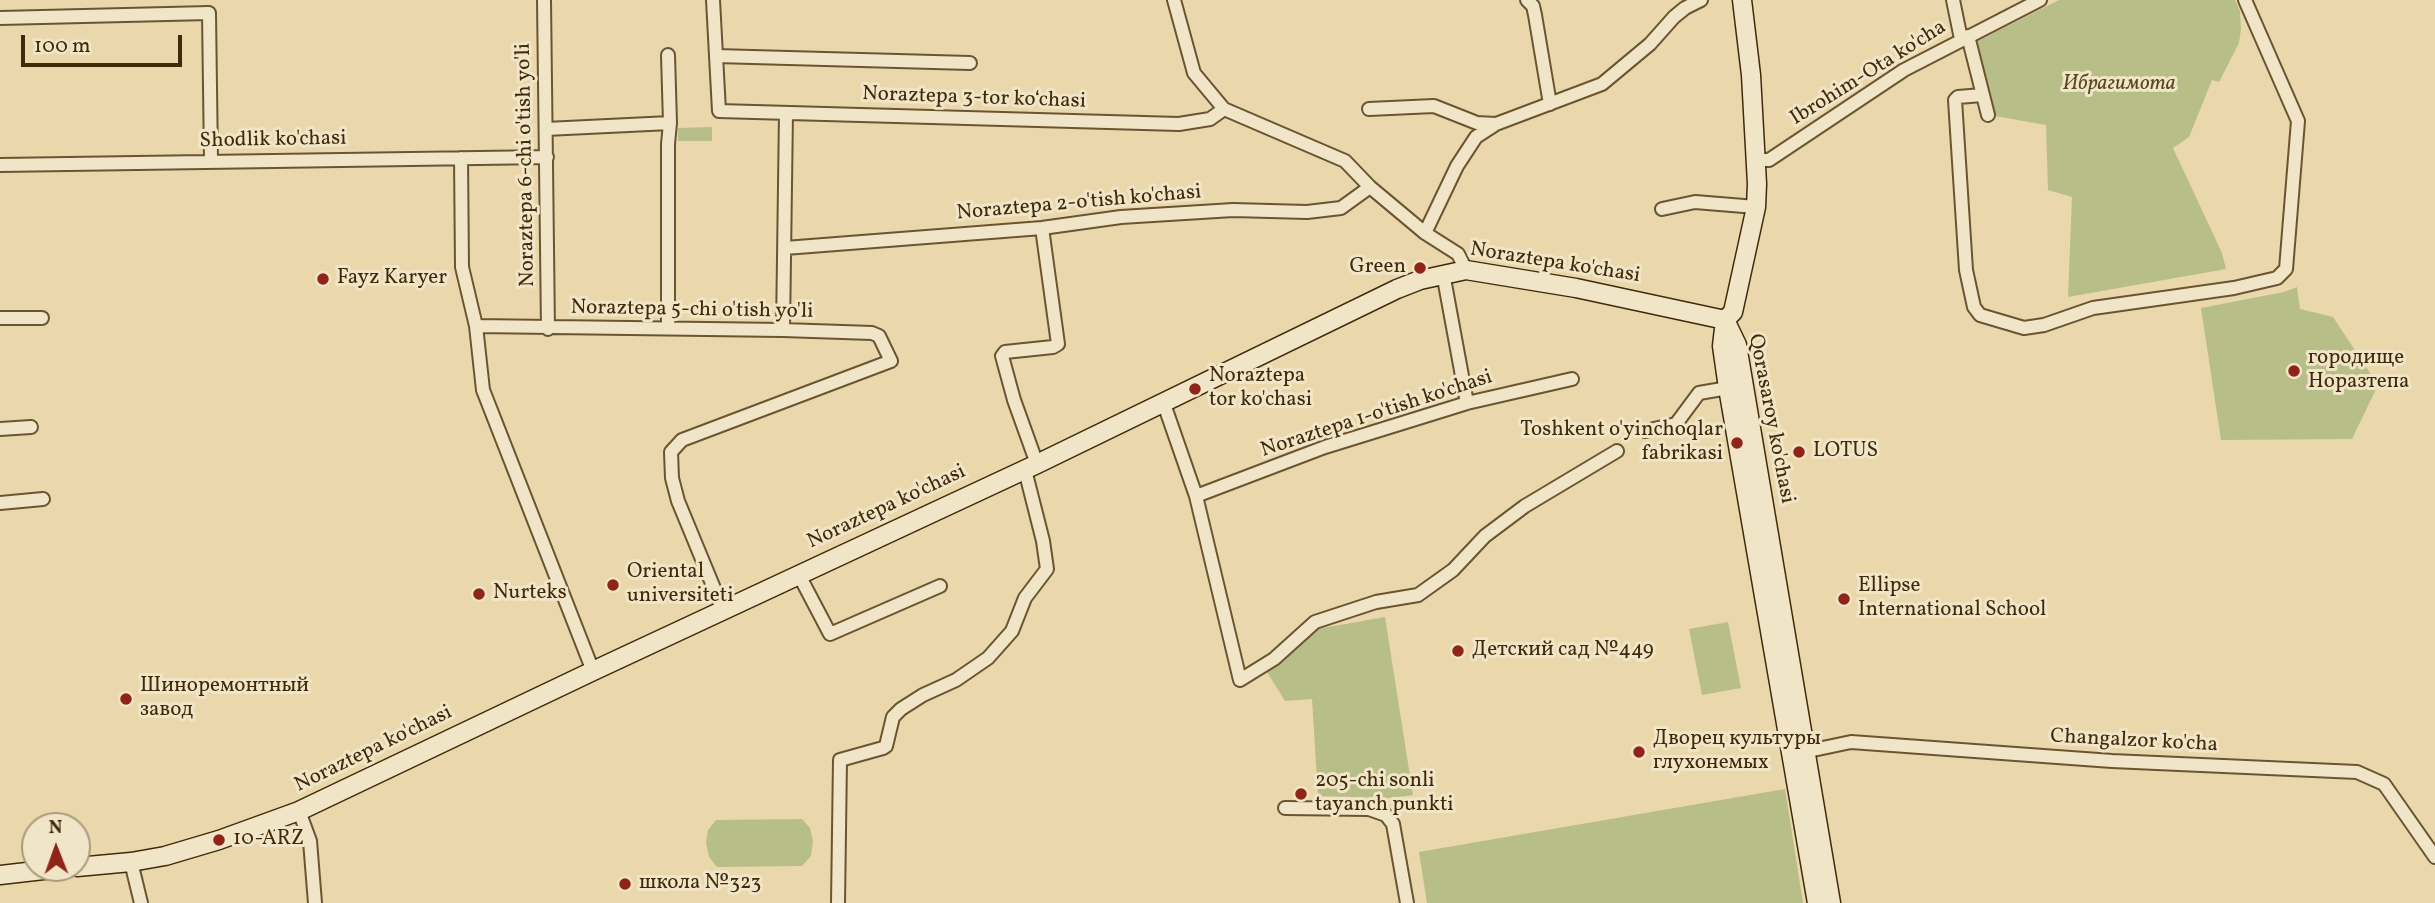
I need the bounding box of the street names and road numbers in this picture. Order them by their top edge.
street label: Ibrohim-Ota ko'cha [1786,16,1952,132]
street label: Noraztepa 6-chi o'tish yo'li [512,43,542,287]
street label: Noraztepa 3-tor ko‘chasi [862,83,1086,115]
street label: Shodlik ko'chasi [199,127,347,155]
street label: Noraztepa 2-o'tish ko'chasi [955,181,1203,227]
street label: Noraztepa ko'chasi [1468,238,1642,290]
street label: Noraztepa 5-chi o'tish yo'li [570,296,814,326]
street label: Qorasaroy ko'chasi [1741,332,1799,506]
street label: Noraztepa 1-o'tish ko'chasi [1258,366,1496,464]
street label: Noraztepa ko'chasi [804,460,970,556]
street label: Noraztepa ko'chasi [291,701,457,799]
street label: Changalzor ko'cha [2050,725,2218,759]

